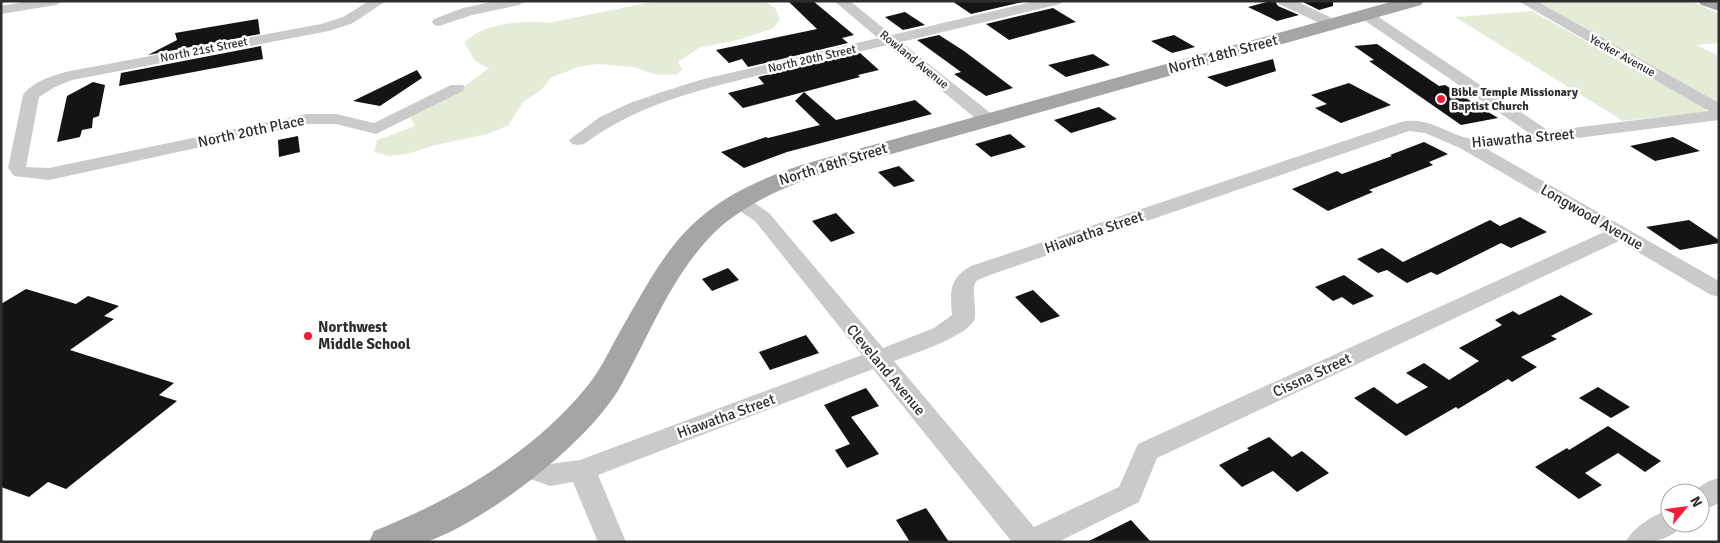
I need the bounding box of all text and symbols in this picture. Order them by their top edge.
street label: Rowland Avenue [876,28,952,92]
street label: North 18th Street [1166,31,1280,77]
street label: Yecker Avenue [1586,32,1658,80]
street label: North 21st Street [159,34,249,66]
street label: North 20th Street [766,42,858,76]
place label: Bible Temple Missionary Baptist Church [1451,85,1578,114]
marker: Bible Temple Missionary Baptist Church [1435,93,1447,105]
street label: North 20th Place [196,111,306,151]
street label: Hiawatha Street [1471,125,1575,151]
street label: North 18th Street [777,139,889,189]
street label: Longwood Avenue [1537,180,1647,254]
street label: Hiawatha Street [1042,207,1146,257]
place label: Northwest Middle School [318,318,411,353]
street label: Cleveland Avenue [843,321,929,419]
marker: Northwest Middle School [302,330,314,342]
street label: Cissna Street [1270,349,1354,401]
street label: Hiawatha Street [674,390,778,442]
north arrow [1660,483,1710,533]
text: N [1686,494,1706,510]

